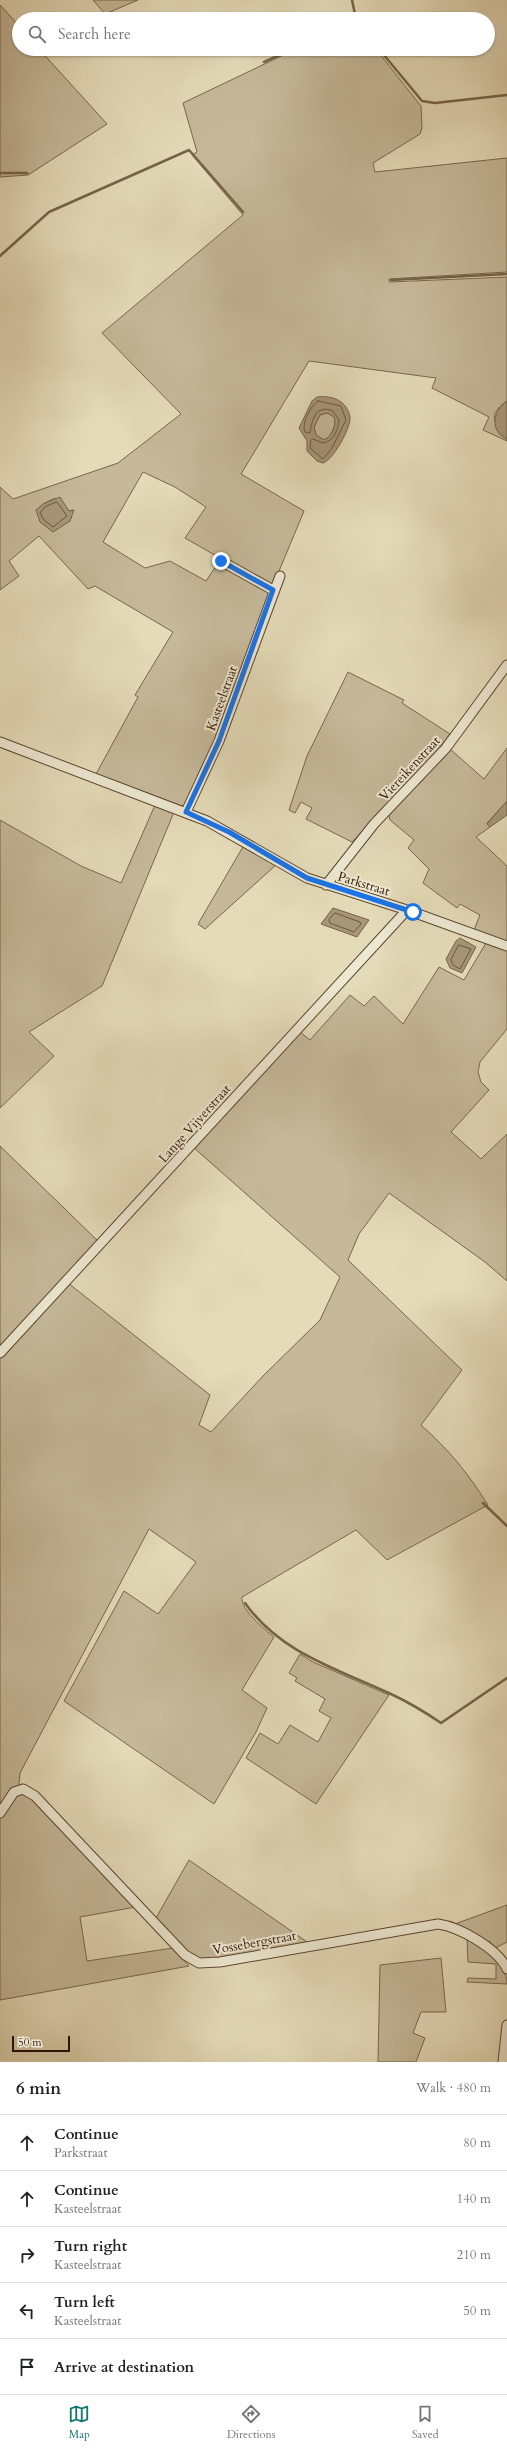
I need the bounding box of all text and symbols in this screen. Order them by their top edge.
search box [12,12,495,56]
icon: search [26,23,48,45]
text: Search here [58,24,131,44]
route end [212,552,230,570]
street label: Kasteelstraat [202,664,242,733]
street label: Viereikenstraat [375,732,444,805]
street label: Parkstraat [335,868,392,900]
route start [404,903,422,921]
street label: Lange Vijverstraat [155,1080,235,1167]
street label: Vossebergstraat [211,1927,297,1959]
scale bar [12,2034,70,2053]
text: 50 m [18,2035,42,2050]
text: 6 min [16,2077,61,2100]
text: Walk · 480 m [416,2079,491,2097]
text: Continue [54,2124,119,2144]
icon: ahead [16,2132,38,2154]
text: 80 m [463,2134,491,2152]
text: Parkstraat [54,2144,108,2162]
text: Continue [54,2180,119,2200]
icon: ahead [16,2188,38,2210]
text: 140 m [457,2190,491,2208]
text: Kasteelstraat [54,2200,121,2218]
text: Turn right [54,2236,127,2256]
icon: right [16,2244,38,2266]
text: 210 m [457,2246,491,2264]
text: Kasteelstraat [54,2256,121,2274]
text: Turn left [54,2292,115,2312]
icon: left [16,2300,38,2322]
text: 50 m [463,2302,491,2320]
text: Kasteelstraat [54,2312,121,2330]
icon: arrive [16,2356,38,2378]
text: Arrive at destination [54,2357,194,2377]
tab: Map [68,2403,90,2442]
tab: Directions [227,2403,275,2442]
tab: Saved [412,2403,439,2442]

